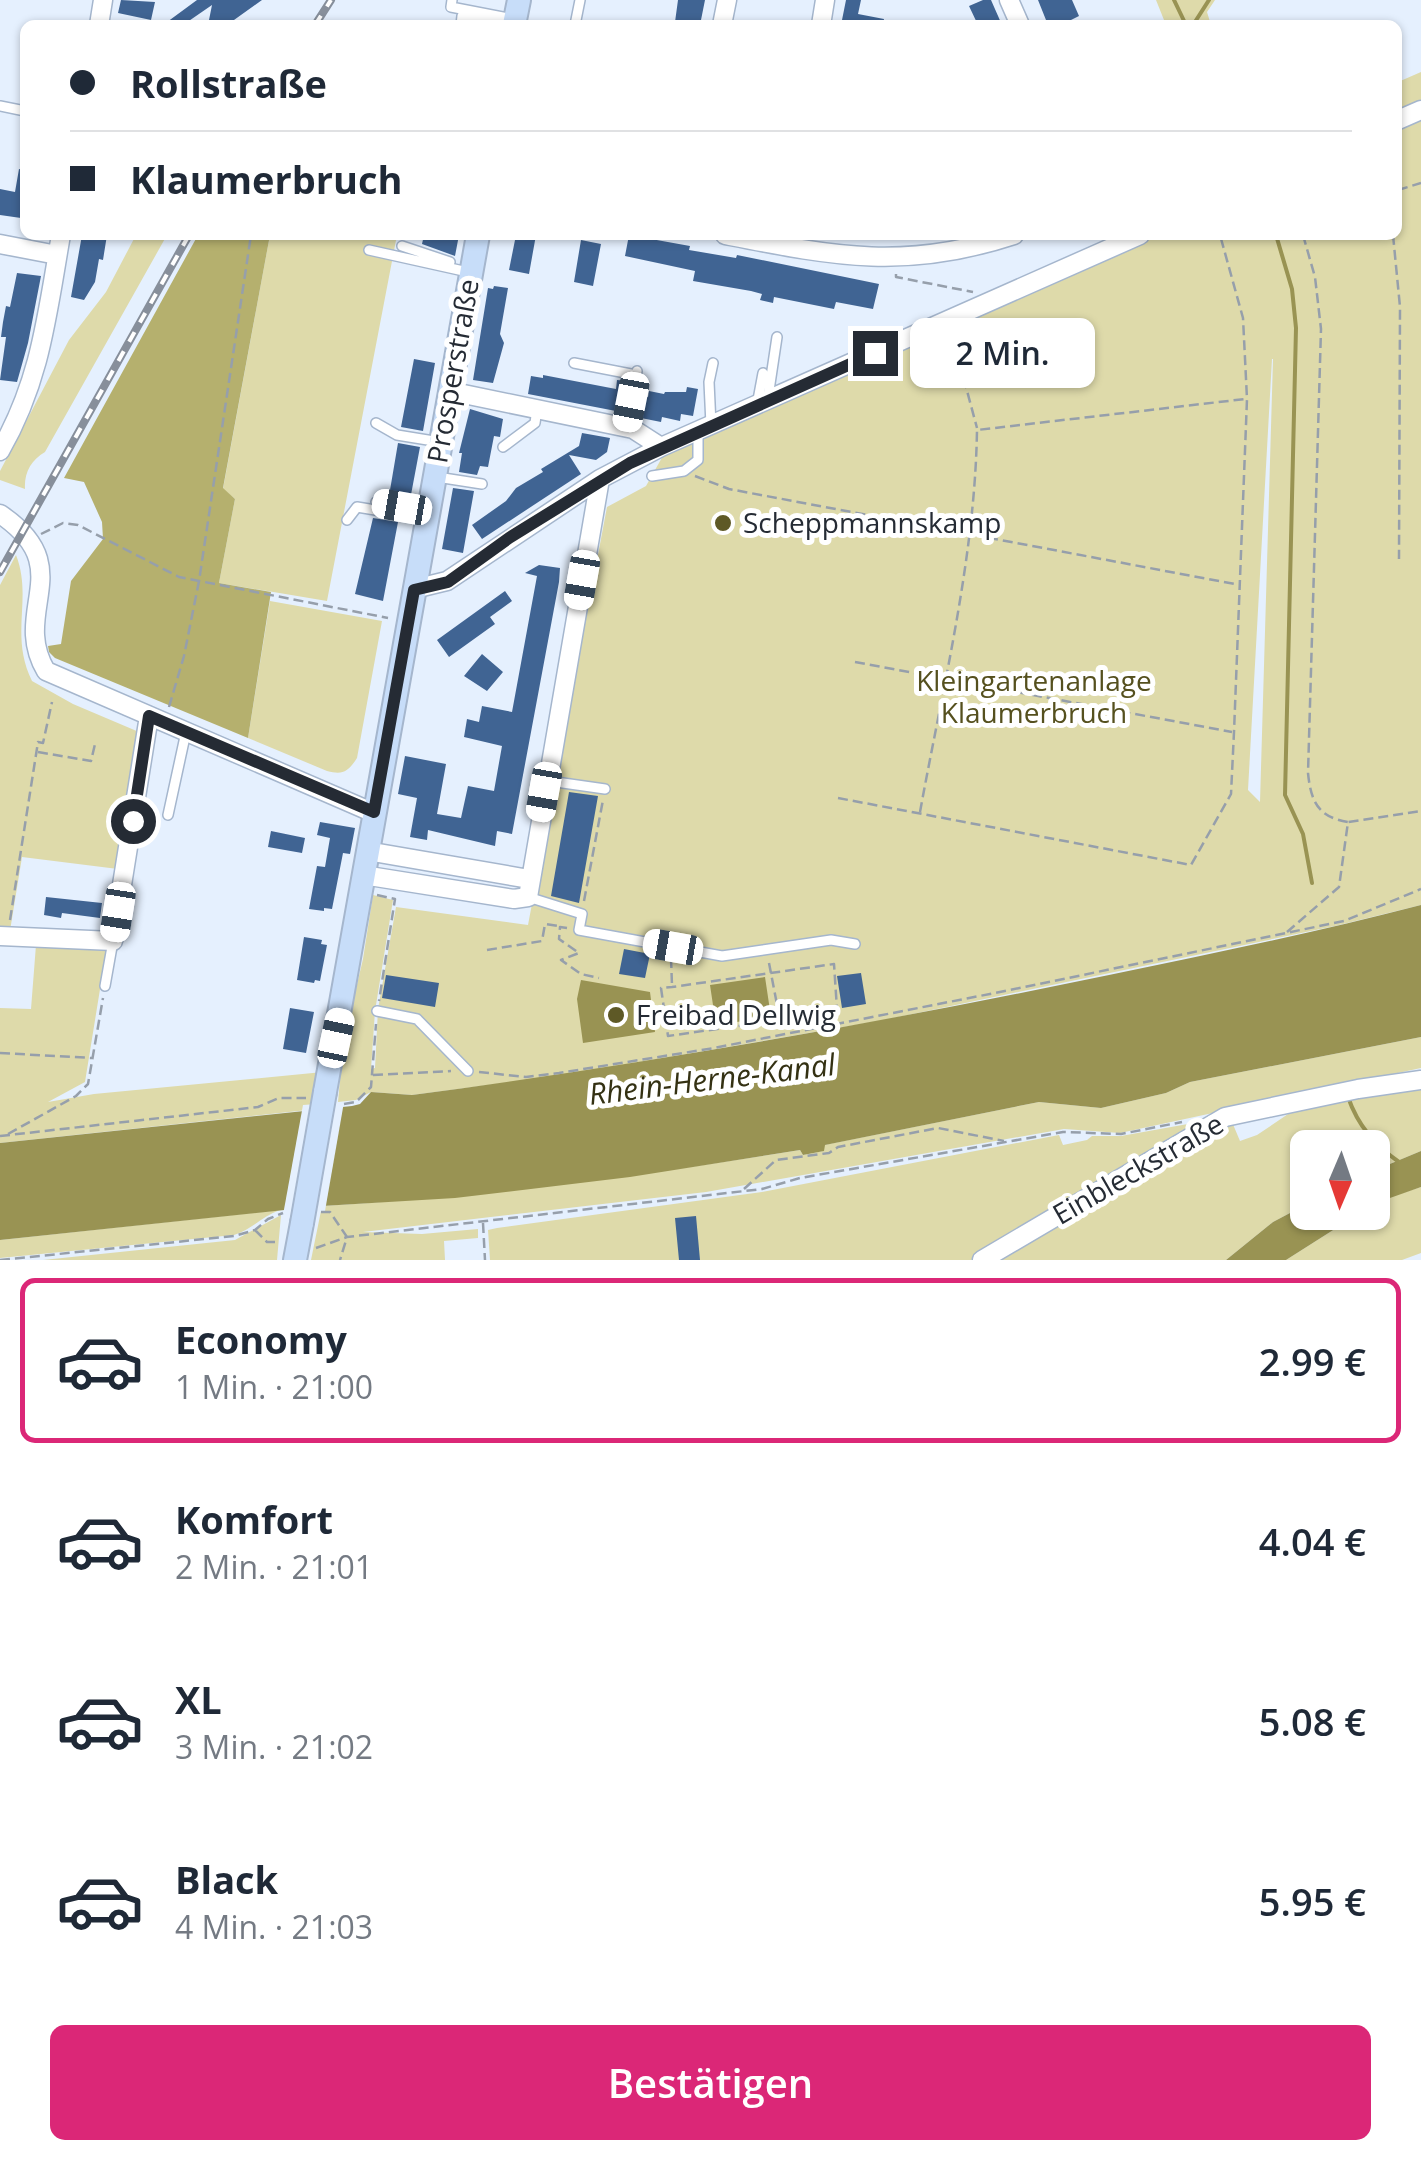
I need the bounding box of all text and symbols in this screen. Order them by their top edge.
text: Rollstraße [130,57,327,109]
text: Klaumerbruch [130,153,403,205]
street label: Prosperstraße [417,276,487,466]
callout: 2 Min. [910,318,1095,388]
route end [853,331,898,376]
text: 2 Min. [955,331,1050,374]
car [611,370,651,434]
car [370,487,434,527]
place label: Scheppmannskamp [743,503,1001,541]
marker: Scheppmannskamp [712,512,734,534]
car [562,548,602,612]
park label: Kleingartenanlage Klaumerbruch [916,661,1152,731]
car [524,760,564,824]
route start [111,799,156,844]
car [98,880,138,944]
car [641,927,705,967]
place label: Freibad Dellwig [636,995,836,1033]
marker: Freibad Dellwig [605,1004,627,1026]
car [315,1006,357,1070]
water label: Rhein-Herne-Kanal [586,1043,839,1114]
street label: Einbleckstraße [1045,1104,1230,1232]
north arrow [1290,1130,1390,1230]
map controls [1290,1130,1390,1230]
text: Economy [175,1313,347,1365]
icon: car [55,1316,145,1406]
text: 2.99 € [1259,1335,1366,1387]
text: 1 Min. · 21:00 [175,1365,373,1408]
text: Komfort [175,1493,333,1545]
icon: car [55,1496,145,1586]
text: 4.04 € [1259,1515,1366,1567]
text: 2 Min. · 21:01 [175,1545,373,1588]
text: XL [175,1673,222,1725]
icon: car [55,1676,145,1766]
text: 5.08 € [1259,1695,1366,1747]
text: 3 Min. · 21:02 [175,1725,373,1768]
text: Black [175,1853,278,1905]
icon: car [55,1856,145,1946]
text: 5.95 € [1259,1875,1366,1927]
text: 4 Min. · 21:03 [175,1905,373,1948]
button: Bestätigen [50,2025,1371,2140]

